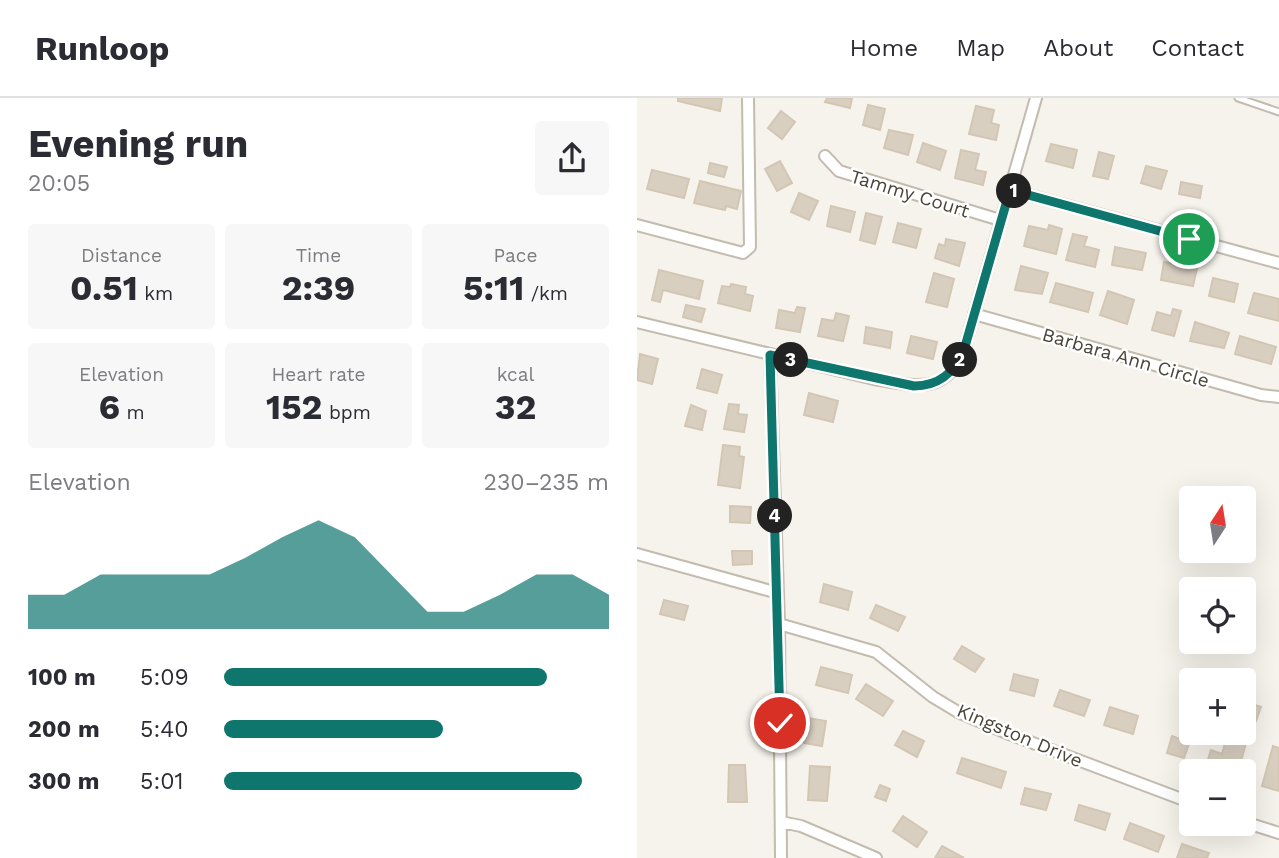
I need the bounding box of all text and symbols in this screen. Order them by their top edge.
text: Runloop [35,29,170,68]
text: Home [850,34,918,62]
text: Map [956,34,1005,62]
text: About [1043,34,1113,62]
text: Contact [1151,34,1244,62]
button: share [535,121,609,195]
text: Evening run [28,122,248,166]
street label: Tammy Court [847,164,972,223]
text: 20:05 [28,170,90,197]
pin: 1 [997,174,1031,208]
text: 1 [1009,179,1018,202]
pin [1159,209,1219,269]
icon: arrive [1170,220,1208,258]
text: Distance [81,244,162,267]
text: Time [296,244,341,267]
text: Pace [494,244,537,267]
text: 0.51 [70,267,138,309]
text: 2:39 [282,267,355,309]
text: 5:11 [463,267,524,309]
text: km [138,282,173,305]
text: /km [524,282,568,305]
street label: Barbara Ann Circle [1040,323,1212,392]
pin: 3 [773,342,809,378]
pin: 2 [943,342,977,378]
text: 3 [785,348,796,371]
text: 2 [954,348,965,371]
text: Elevation [79,363,164,386]
text: Heart rate [272,363,365,386]
text: kcal [497,363,534,386]
text: 6 [98,386,120,428]
text: 152 [266,386,322,428]
text: 32 [495,386,536,428]
text: m [120,401,145,424]
text: bpm [322,401,371,424]
text: Elevation [28,469,131,496]
text: 230–235 m [484,469,609,496]
north arrow [1179,486,1257,564]
map controls [1179,486,1256,836]
pin: 4 [757,498,793,534]
text: 4 [768,504,781,527]
button: locate [1179,577,1256,654]
text: 100 m [28,664,96,691]
text: 5:09 [140,664,189,691]
button: + [1179,668,1256,745]
pin [750,693,810,753]
street label: Kingston Drive [954,699,1086,772]
icon: check [761,704,799,742]
text: 200 m [28,716,100,743]
text: 5:40 [140,716,189,743]
button: − [1179,759,1256,836]
text: 300 m [28,768,99,795]
text: 5:01 [140,768,183,795]

